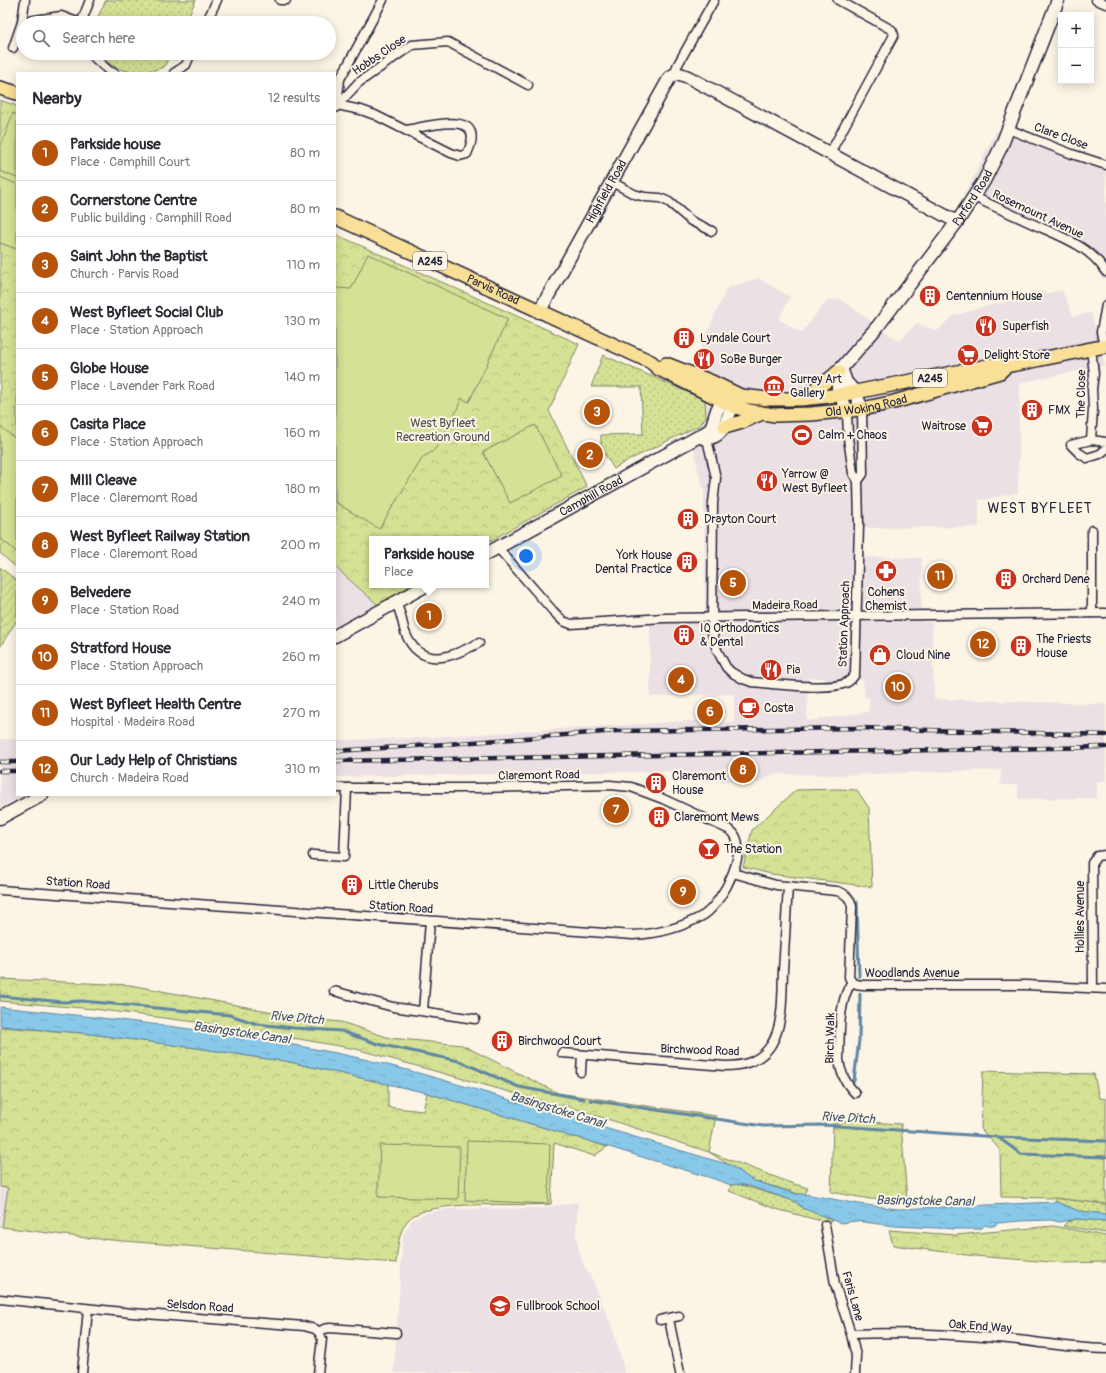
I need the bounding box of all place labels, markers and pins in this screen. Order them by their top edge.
building icon: Centennium House [917,283,943,309]
place label: Centennium House [946,289,1042,304]
restaurant icon: Superfish [973,313,999,339]
place label: Superfish [1002,319,1049,334]
building icon: Lyndale Court [671,325,697,351]
place label: Lyndale Court [700,331,771,346]
supermarket icon: Delight Store [955,342,981,368]
restaurant icon: SoBe Burger [691,346,717,372]
place label: Delight Store [984,348,1050,363]
place label: SoBe Burger [720,352,783,367]
place label: Surrey Art Gallery [790,372,842,401]
museum icon: Surrey Art Gallery [761,373,787,399]
pin: 3 [584,397,610,427]
building icon: FMX [1019,397,1045,423]
place label: FMX [1048,403,1071,418]
supermarket icon: Waitrose [969,413,995,439]
place label: Waitrose [921,419,966,434]
sports icon: Calm + Chaos [789,422,815,448]
place label: Calm + Chaos [818,428,888,443]
pin: 2 [577,440,603,470]
place label: Yarrow @ West Byfleet [781,467,847,496]
restaurant icon: Yarrow @ West Byfleet [754,468,780,494]
building icon: Drayton Court [675,506,701,532]
place label: Drayton Court [704,512,776,527]
place label: York House Dental Practice [595,548,672,577]
building icon: York House Dental Practice [674,549,700,575]
pharmacy icon: Cohens Chemist [873,558,899,584]
pin: 11 [927,561,953,591]
building icon: Orchard Dene [993,566,1019,592]
pin: 5 [720,568,746,598]
place label: Orchard Dene [1022,572,1090,587]
place label: Cohens Chemist [865,585,907,614]
pin: 1 [416,601,442,631]
place label: IQ Orthodontics & Dental [700,621,780,650]
building icon: IQ Orthodontics & Dental [671,622,697,648]
pin: 12 [970,629,996,659]
place label: The Priests House [1036,632,1092,661]
building icon: The Priests House [1008,633,1034,659]
shop icon: Cloud Nine [867,642,893,668]
place label: Cloud Nine [896,648,950,663]
restaurant icon: Pia [758,657,784,683]
place label: Pia [786,663,801,678]
pin: 4 [668,665,694,695]
pin: 10 [885,672,911,702]
cafe icon: Costa [736,695,762,721]
pin: 6 [697,697,723,727]
place label: Costa [764,701,794,716]
pin: 8 [730,755,756,785]
place label: Claremont House [672,769,726,798]
building icon: Claremont House [643,770,669,796]
pin: 7 [603,795,629,825]
building icon: Claremont Mews [646,804,672,830]
place label: Claremont Mews [674,810,759,825]
bar icon: The Station [696,836,722,862]
place label: The Station [724,842,782,857]
building icon: Little Cherubs [339,872,365,898]
pin: 9 [670,877,696,907]
place label: Little Cherubs [368,878,439,893]
building icon: Birchwood Court [489,1028,515,1054]
place label: Birchwood Court [518,1034,602,1049]
school or university icon: Fullbrook School [487,1293,513,1319]
place label: Fullbrook School [516,1299,600,1314]

